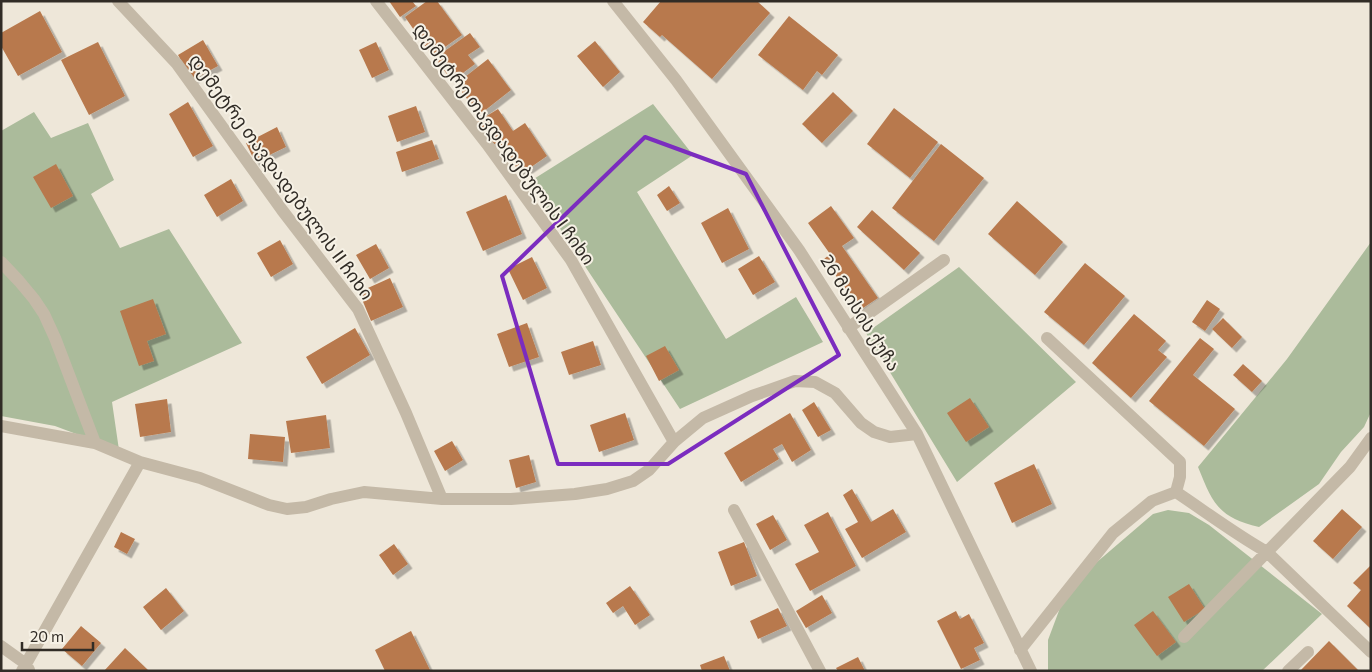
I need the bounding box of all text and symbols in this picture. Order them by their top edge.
street label: დემეტრე თავდადებულის I ჩიხი [409,18,600,269]
street label: დემეტრე თავდადებულის II ჩიხი [184,49,379,304]
street label: 26 მაისის ქუჩა [815,250,905,375]
scale bar [22,620,94,652]
text: 20 m [30,627,64,645]

